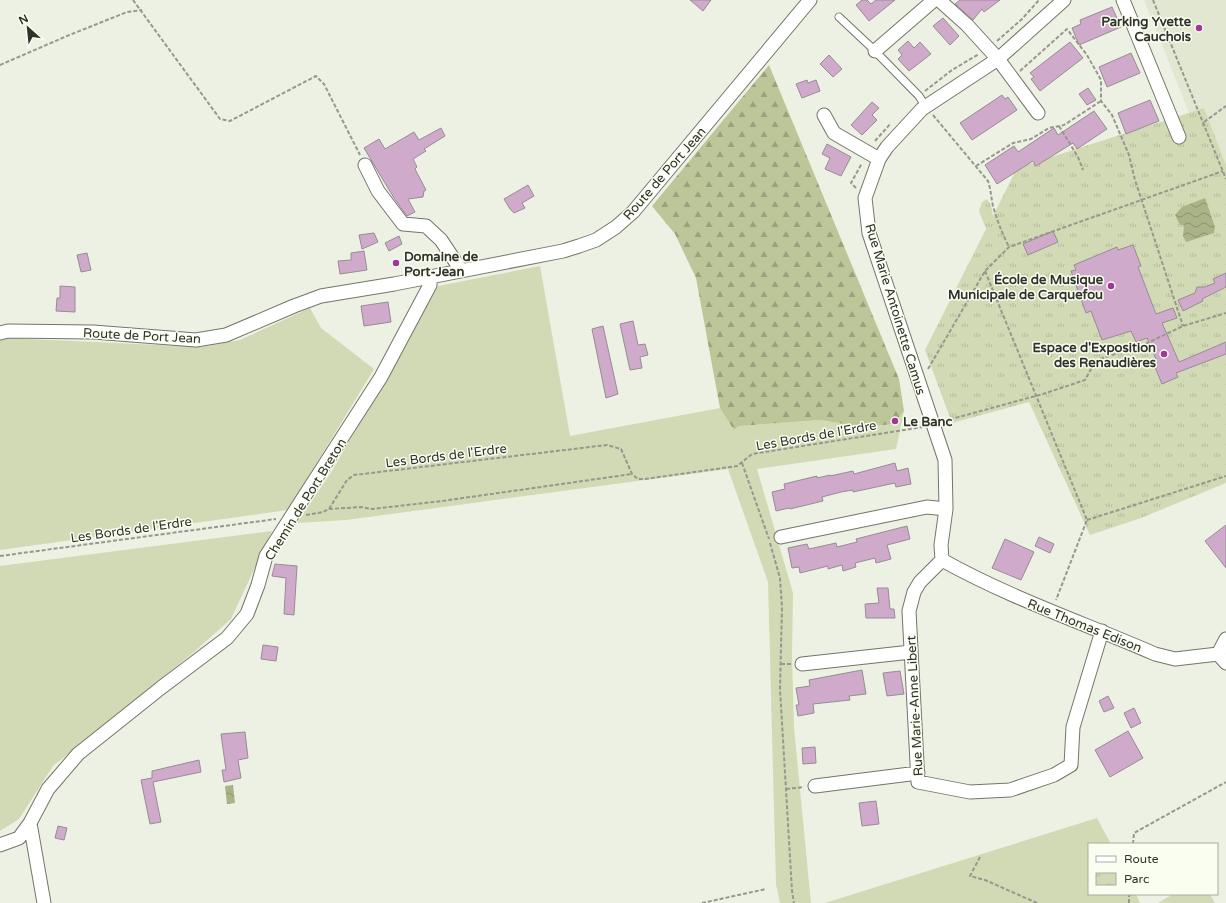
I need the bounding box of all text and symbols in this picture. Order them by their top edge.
north arrow [8,8,48,48]
text: N [17,12,31,27]
place label: Parking Yvette Cauchois [1101,14,1192,45]
marker: Parking Yvette Cauchois [1194,23,1204,33]
street label: Route de Port Jean [620,124,710,223]
street label: Rue Marie Antoinette Camus [861,222,929,397]
place label: Domaine de Port-Jean [404,249,479,280]
marker: Domaine de Port-Jean [391,258,401,268]
place label: École de Musique Municipale de Carquefou [948,271,1104,303]
marker: École de Musique Municipale de Carquefou [1106,281,1116,291]
street label: Route de Port Jean [83,325,201,347]
place label: Espace d'Exposition des Renaudières [1032,340,1156,371]
marker: Espace d'Exposition des Renaudières [1159,349,1169,359]
place label: Le Banc [903,414,952,430]
marker: Le Banc [890,416,900,426]
street label: Les Bords de l'Erdre [755,417,878,454]
street label: Chemin de Port Breton [262,435,350,564]
street label: Les Bords de l'Erdre [384,441,508,471]
street label: Les Bords de l'Erdre [69,514,193,546]
street label: Rue Thomas Edison [1025,596,1144,656]
street label: Rue Marie-Anne Libert [903,635,927,777]
legend [1088,843,1218,895]
text: Route [1124,852,1159,866]
text: Parc [1124,872,1149,886]

